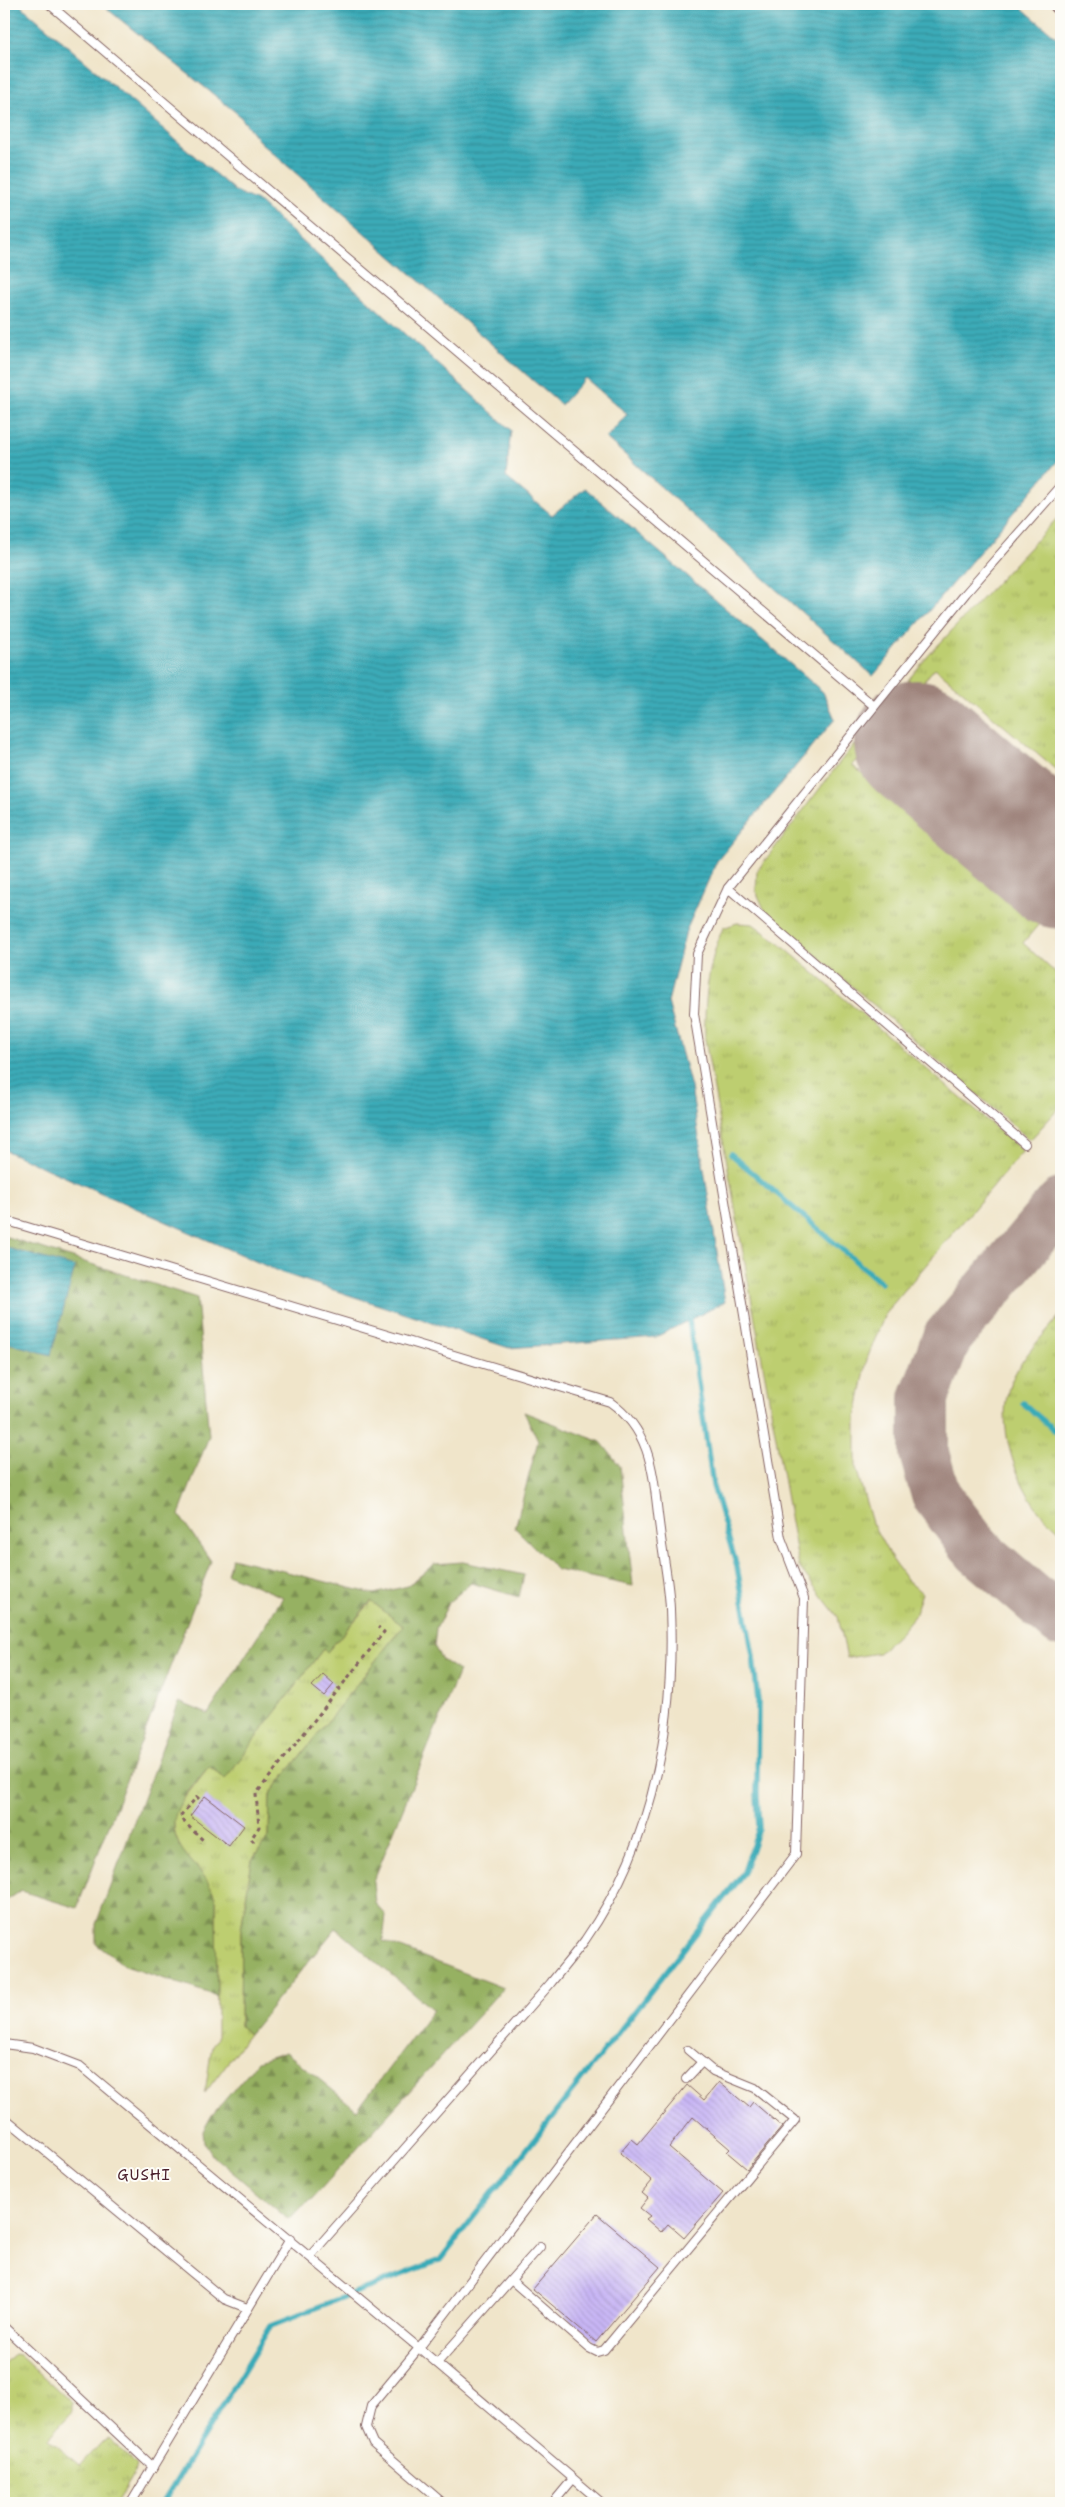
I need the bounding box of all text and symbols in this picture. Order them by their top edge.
district label: GUSHI [117,2165,171,2185]

